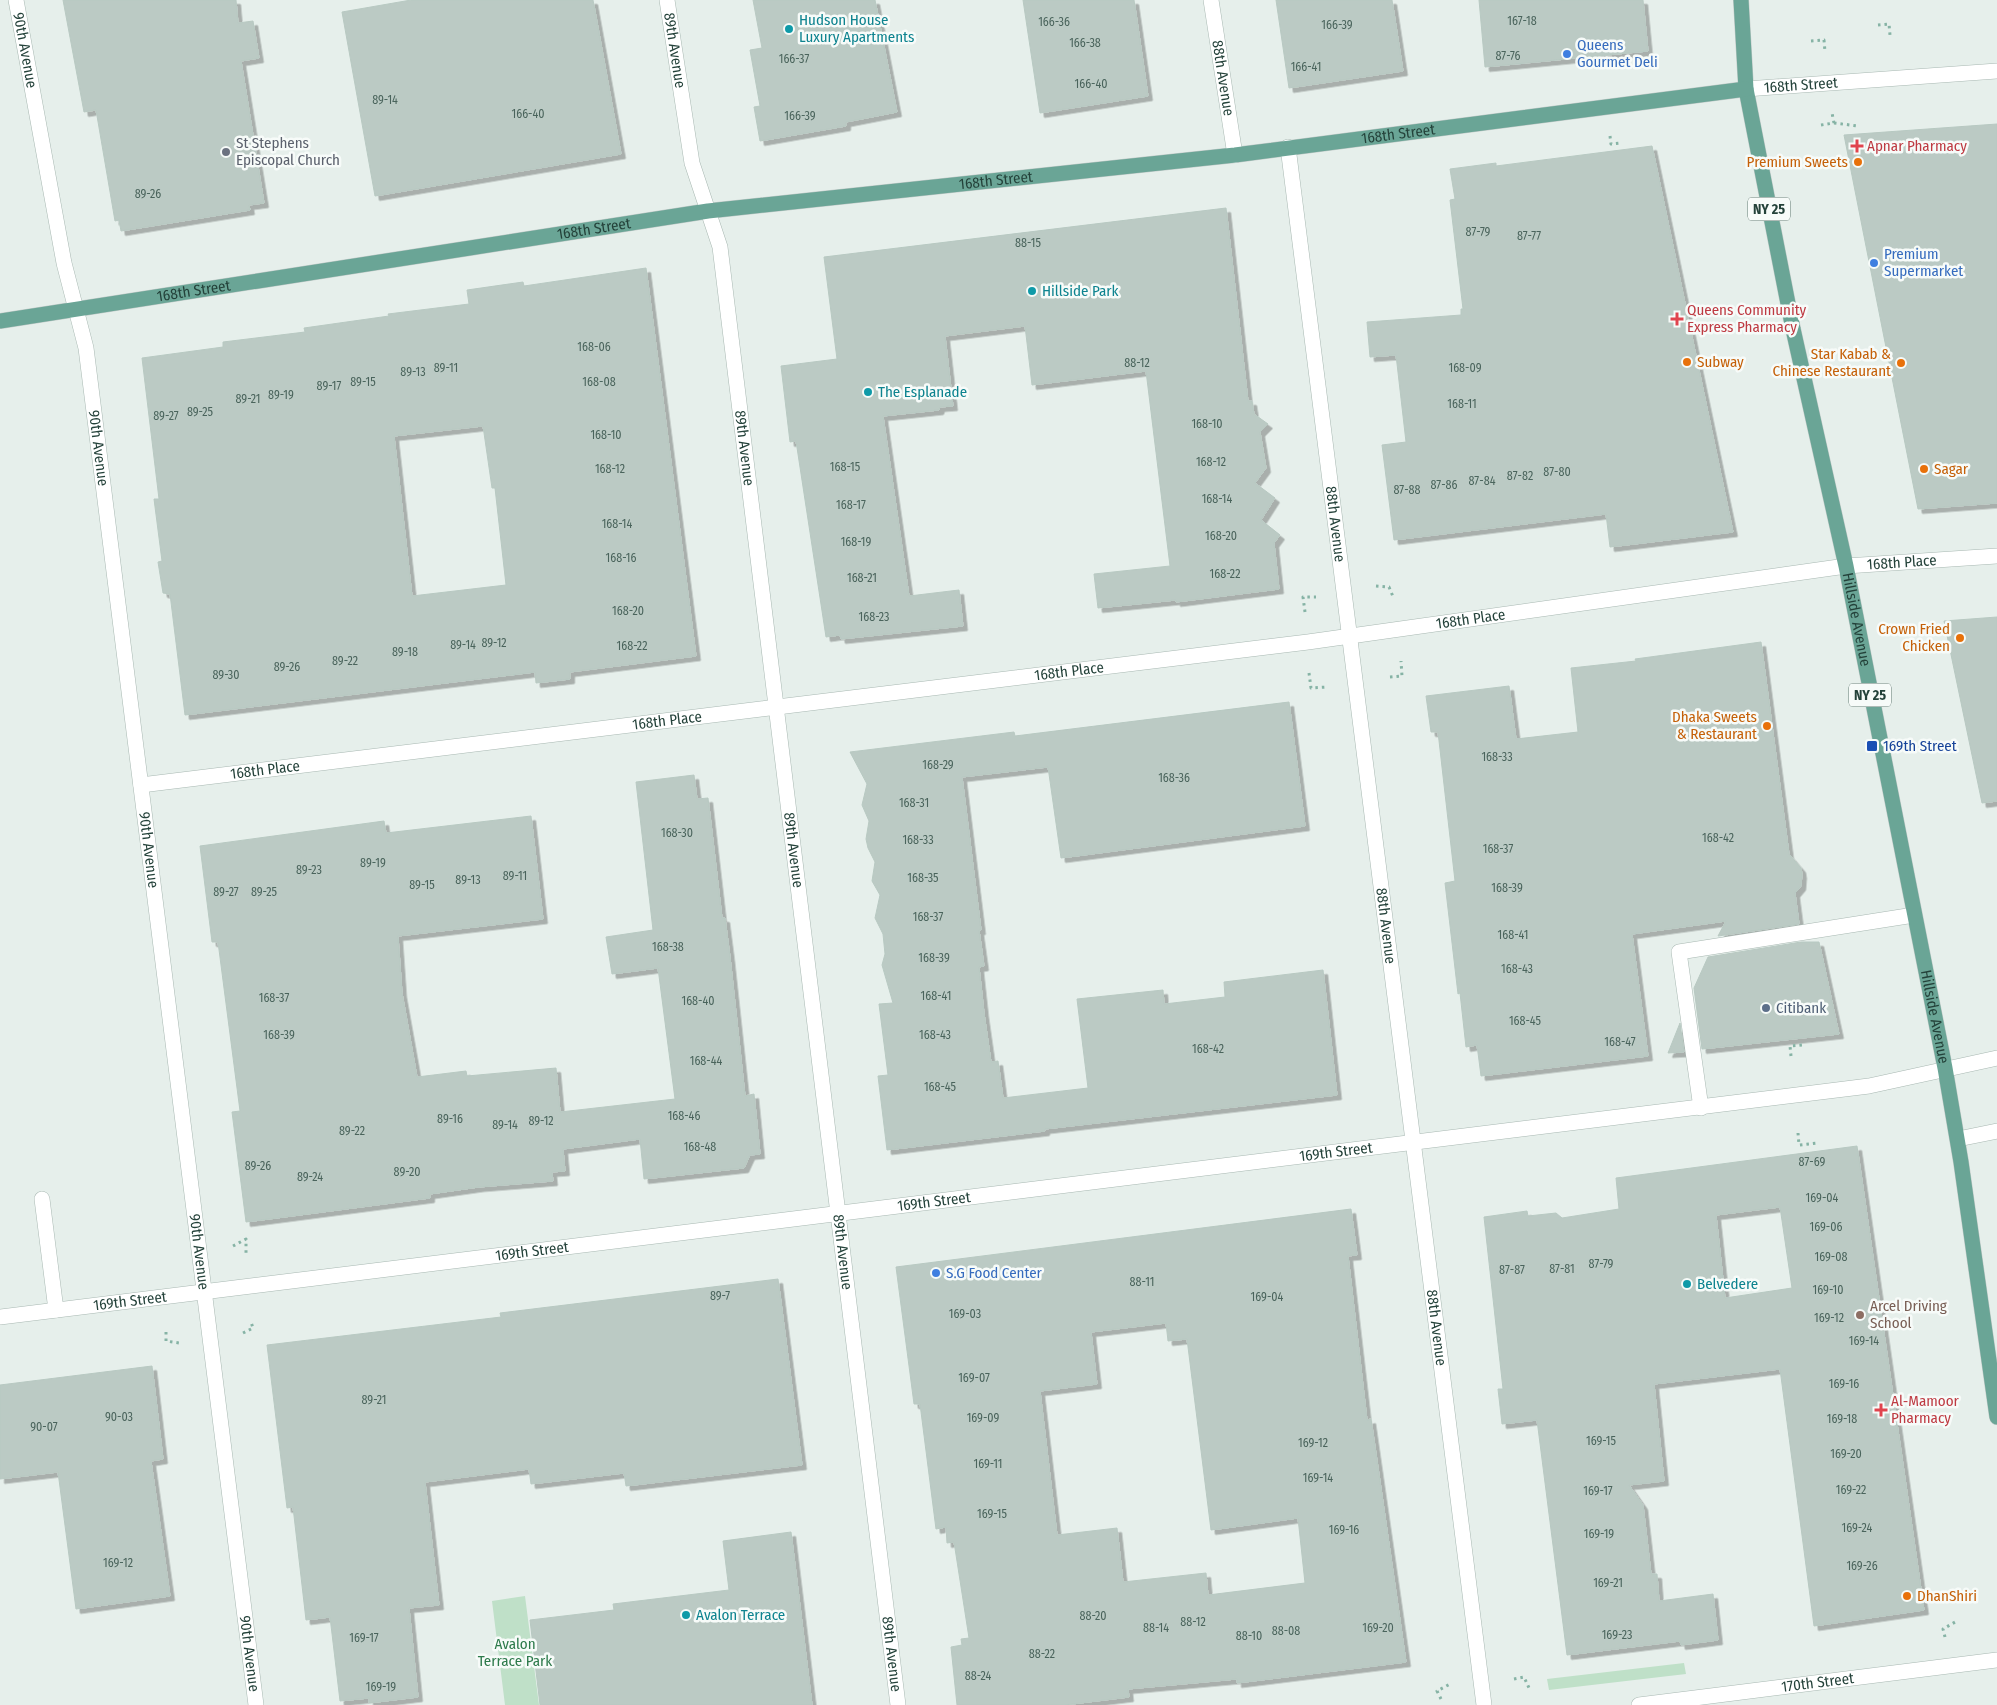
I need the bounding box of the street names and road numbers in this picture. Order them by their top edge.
street label: 90th Avenue [9,11,41,89]
street label: 89th Avenue [660,11,689,89]
street label: 88th Avenue [1208,39,1238,117]
street label: 168th Street [1763,73,1839,97]
street label: 168th Street [1360,120,1436,148]
street label: 168th Street [958,168,1034,193]
road number: NY 25 [1748,198,1790,220]
street label: 168th Street [556,214,632,243]
street label: 168th Street [156,276,232,305]
street label: 90th Avenue [85,409,112,487]
street label: 89th Avenue [731,409,758,487]
street label: 88th Avenue [1322,485,1349,563]
street label: 168th Place [1866,551,1937,574]
street label: Hillside Avenue [1839,571,1875,668]
street label: 168th Place [1435,605,1506,633]
street label: 168th Place [1033,658,1105,684]
road number: NY 25 [1849,684,1891,706]
street label: 168th Place [631,707,703,734]
street label: 168th Place [229,757,301,783]
street label: 90th Avenue [135,811,163,889]
street label: 89th Avenue [780,811,807,889]
street label: 88th Avenue [1372,887,1400,965]
street label: Hillside Avenue [1917,968,1953,1065]
street label: 169th Street [1298,1138,1374,1165]
street label: 169th Street [896,1188,972,1215]
street label: 90th Avenue [186,1213,213,1291]
street label: 89th Avenue [829,1213,856,1291]
street label: 169th Street [494,1238,570,1265]
street label: 169th Street [92,1287,168,1314]
street label: 88th Avenue [1423,1289,1450,1367]
street label: 90th Avenue [236,1615,263,1693]
street label: 89th Avenue [878,1615,905,1693]
street label: 170th Street [1780,1669,1855,1696]

